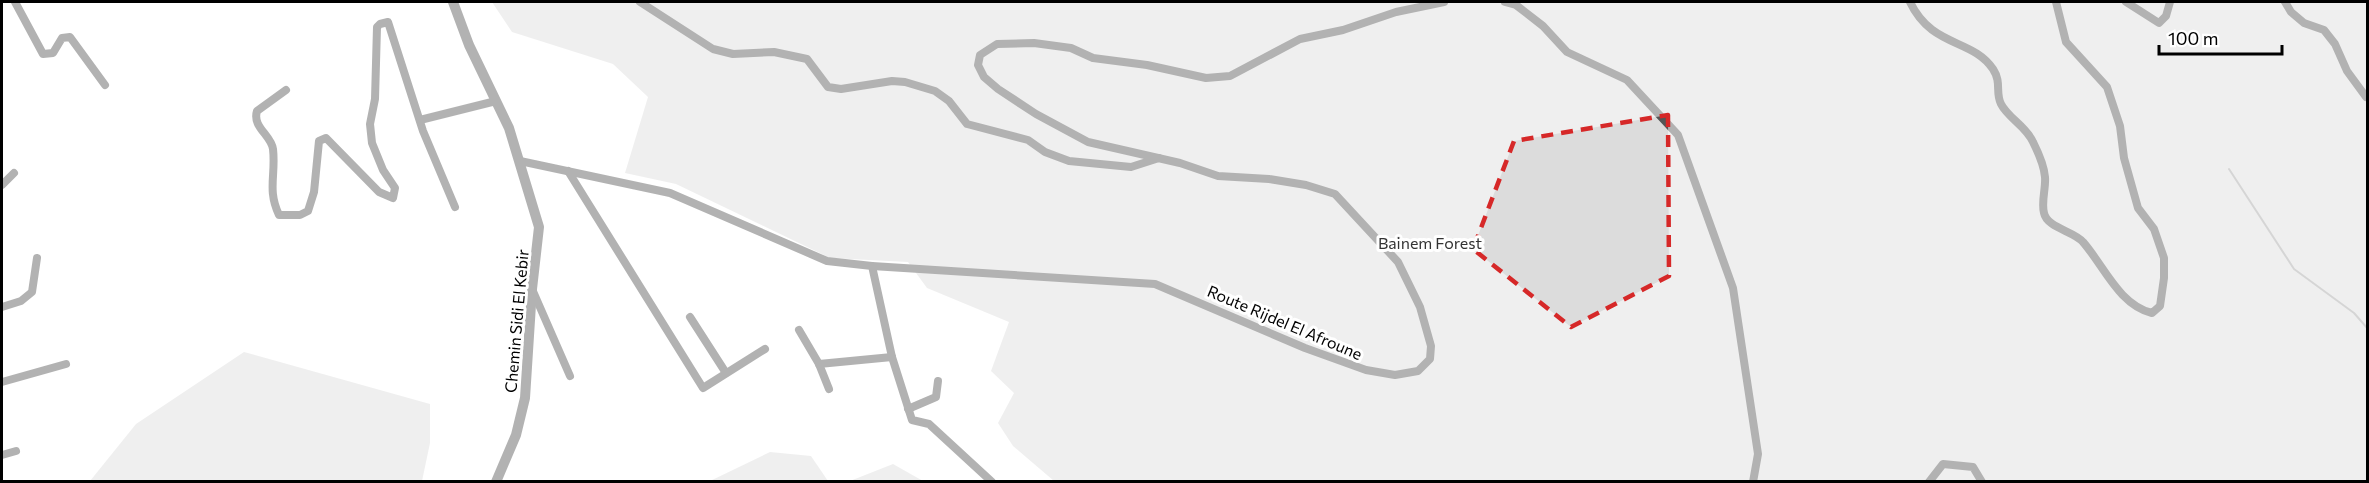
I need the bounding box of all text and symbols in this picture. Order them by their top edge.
scale bar [2159,18,2282,56]
text: 100 m [2168,27,2218,49]
park label: Bainem Forest [1378,233,1483,252]
street label: Chemin Sidi El Kebir [500,248,532,394]
street label: Route Rijdel El Afroune [1205,281,1365,363]

